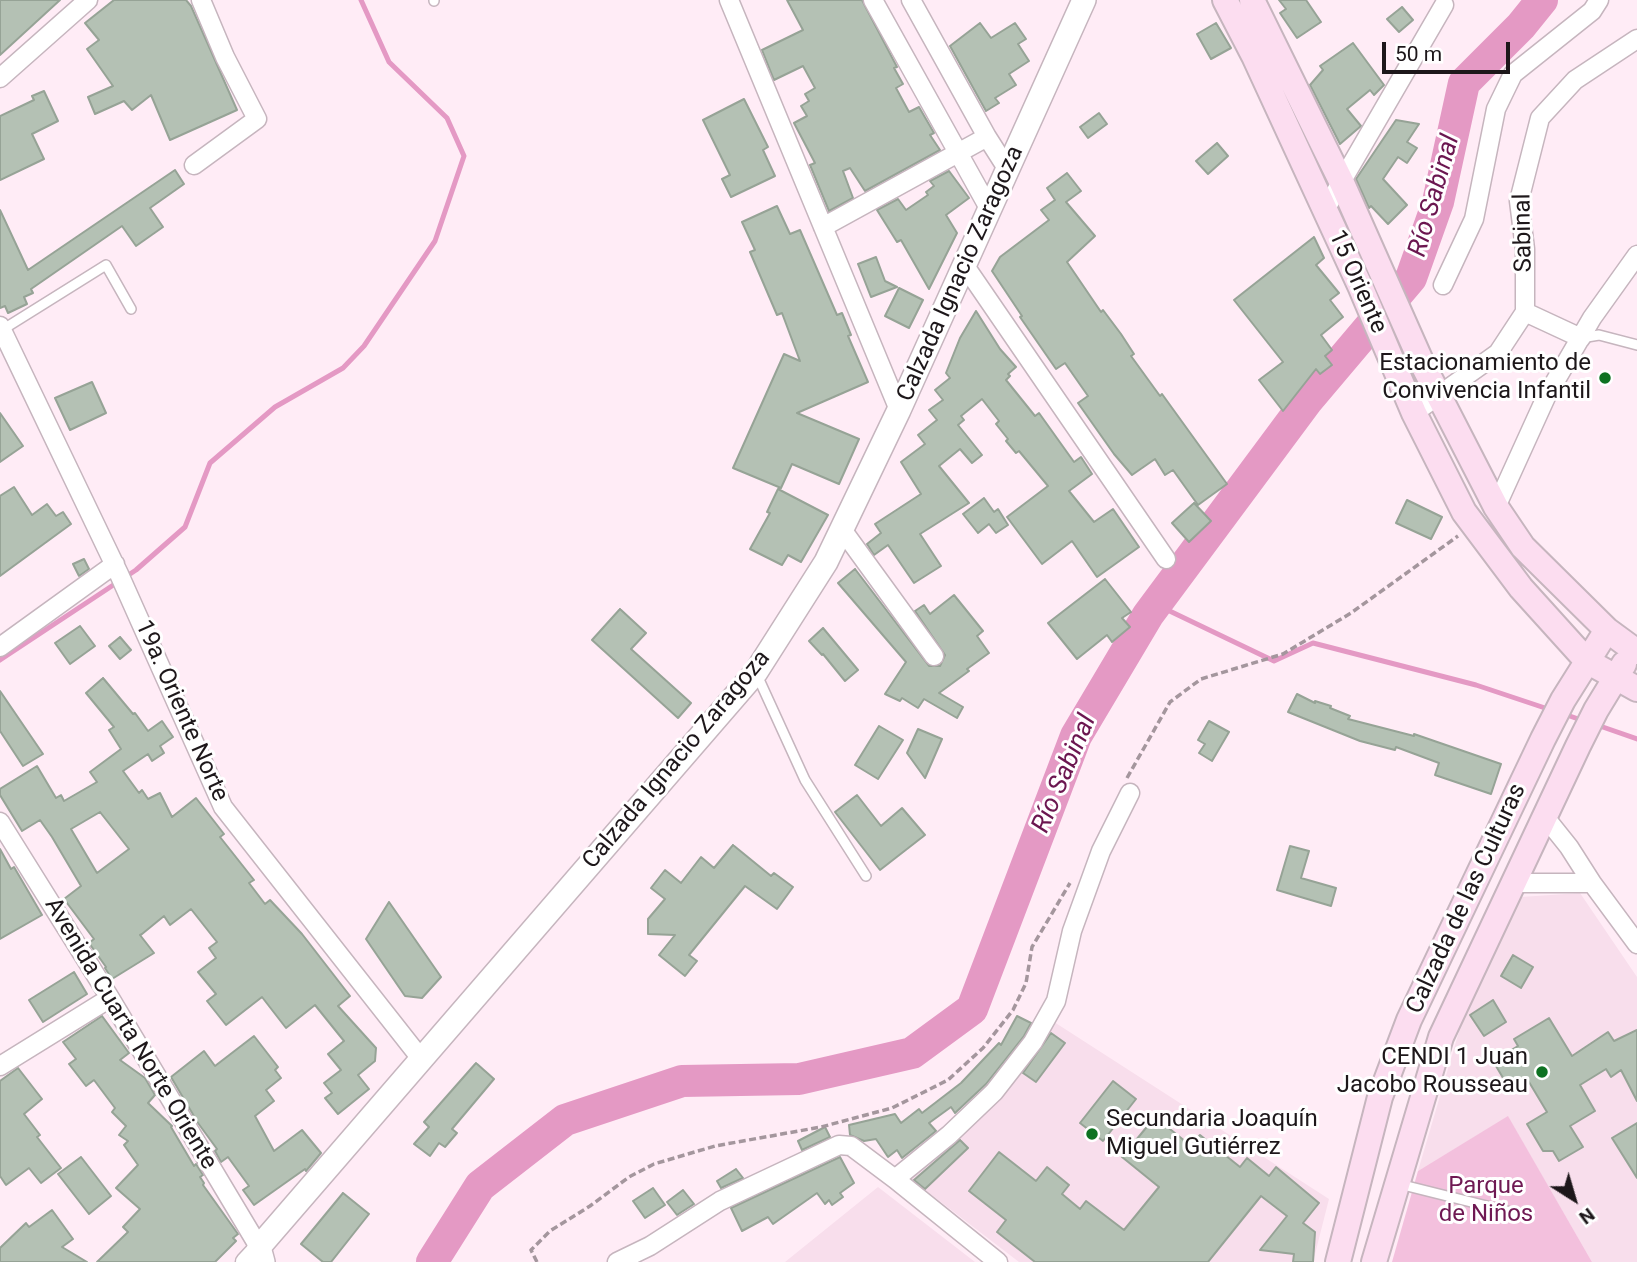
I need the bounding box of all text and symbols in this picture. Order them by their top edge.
scale bar [1385,28,1513,72]
text: 50 m [1395,42,1442,66]
water label: Río Sabinal [1403,131,1467,261]
street label: Calzada Ignacio Zaragoza [892,142,1030,406]
street label: Sabinal [1509,193,1539,273]
street label: 15 Oriente [1321,226,1393,338]
place label: Estacionamiento de Convivencia Infantil [1379,350,1591,406]
marker: Estacionamiento de Convivencia Infantil [1597,370,1613,386]
street label: 19a. Oriente Norte [128,616,234,806]
street label: Calzada Ignacio Zaragoza [577,645,777,875]
water label: Río Sabinal [1026,710,1104,838]
street label: Calzada de las Culturas [1401,779,1533,1019]
street label: Avenida Cuarta Norte Oriente [37,893,223,1175]
place label: CENDI 1 Juan Jacobo Rousseau [1337,1044,1528,1100]
marker: CENDI 1 Juan Jacobo Rousseau [1534,1064,1550,1080]
place label: Secundaria Joaquín Miguel Gutiérrez [1106,1106,1318,1162]
marker: Secundaria Joaquín Miguel Gutiérrez [1084,1126,1100,1142]
north arrow [1539,1164,1609,1234]
park label: Parque de Niños [1439,1173,1533,1229]
text: N [1575,1203,1599,1229]

